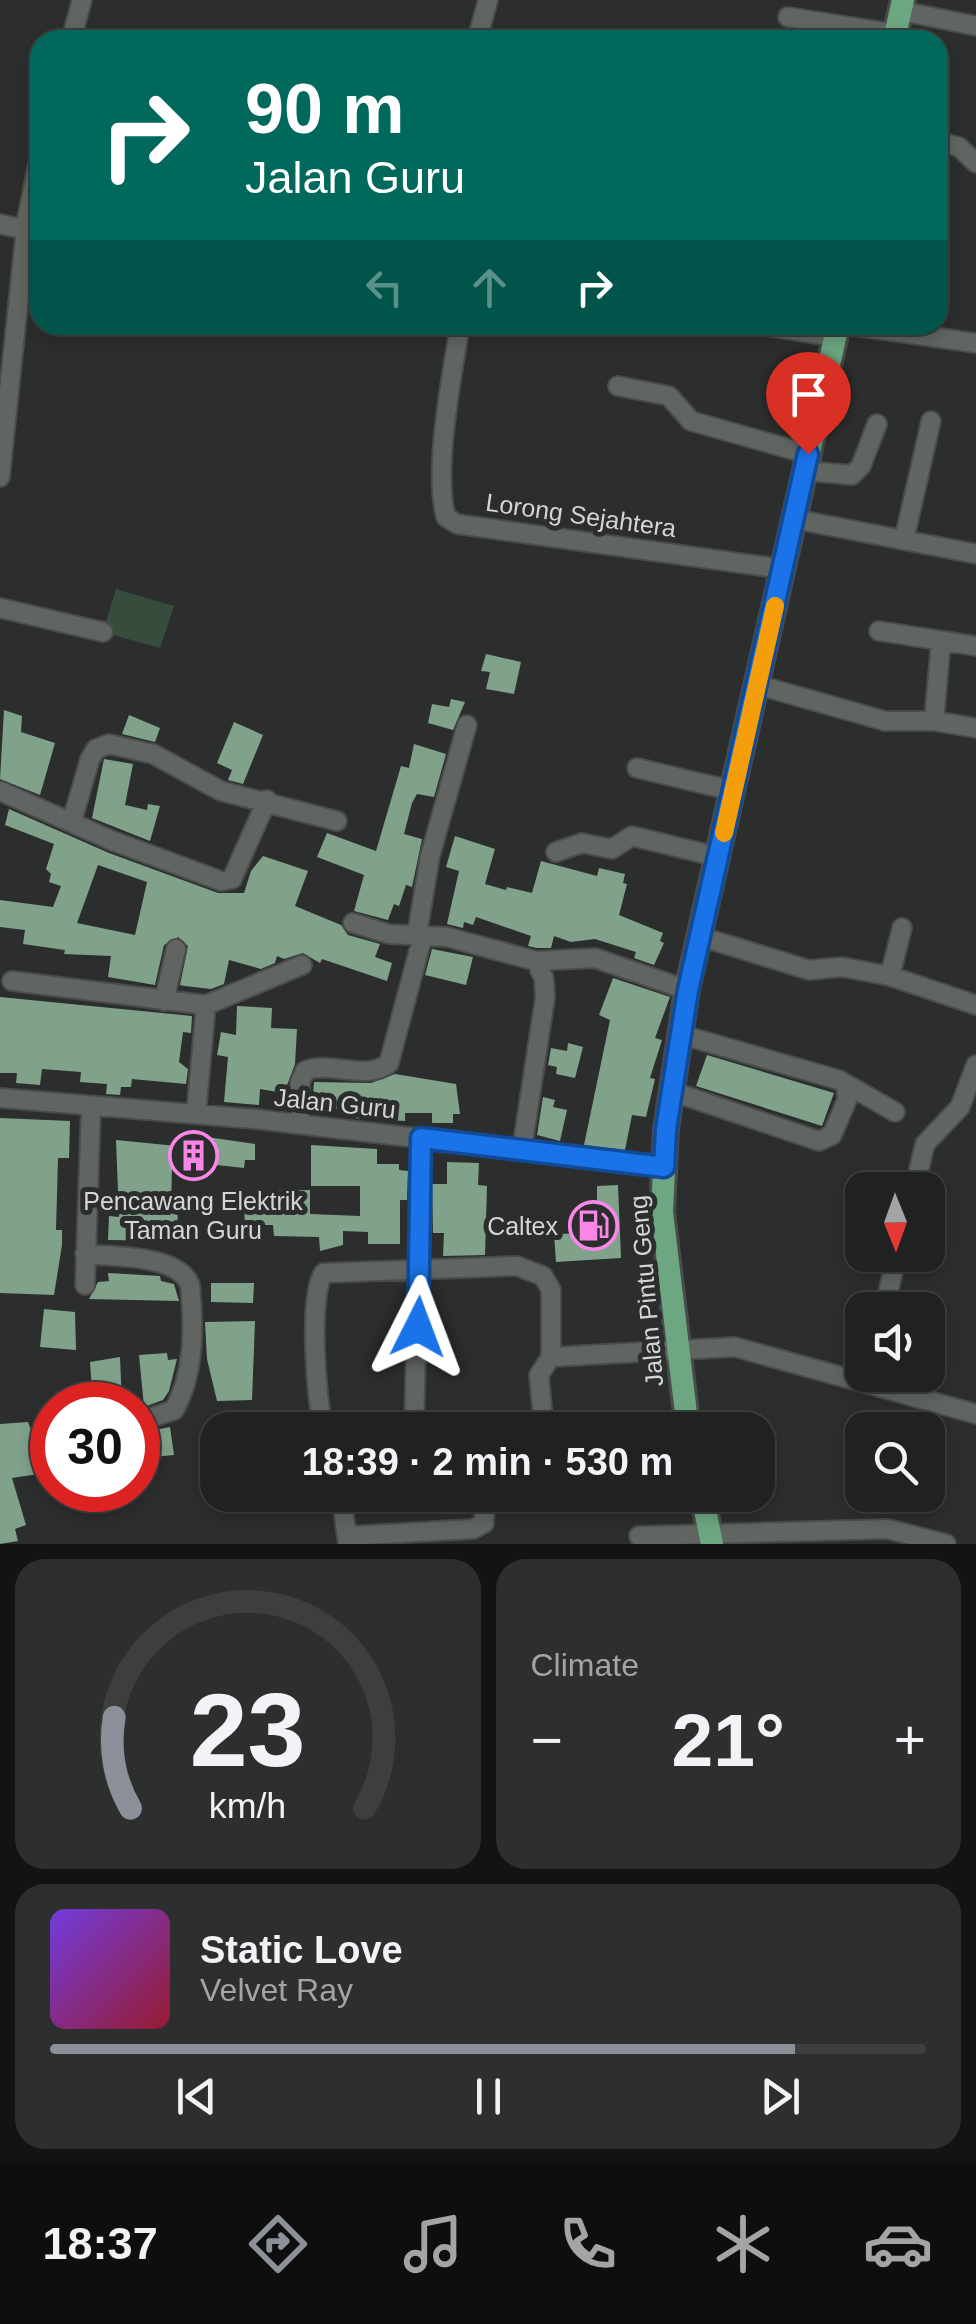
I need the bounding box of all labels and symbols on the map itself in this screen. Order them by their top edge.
pin [766,352,851,455]
street label: Lorong Sejahtera [484,488,678,542]
street label: Jalan Guru [273,1083,397,1123]
building icon: Pencawang Elektrik Taman Guru [167,1129,219,1181]
north arrow [845,1172,945,1272]
place label: Pencawang Elektrik Taman Guru [83,1187,303,1244]
street label: Jalan Pintu Geng [624,1194,668,1388]
fuel station icon: Caltex [567,1200,619,1252]
place label: Caltex [487,1212,558,1240]
position arrow [366,1275,470,1379]
speed limit sign: 30 [30,1382,160,1512]

